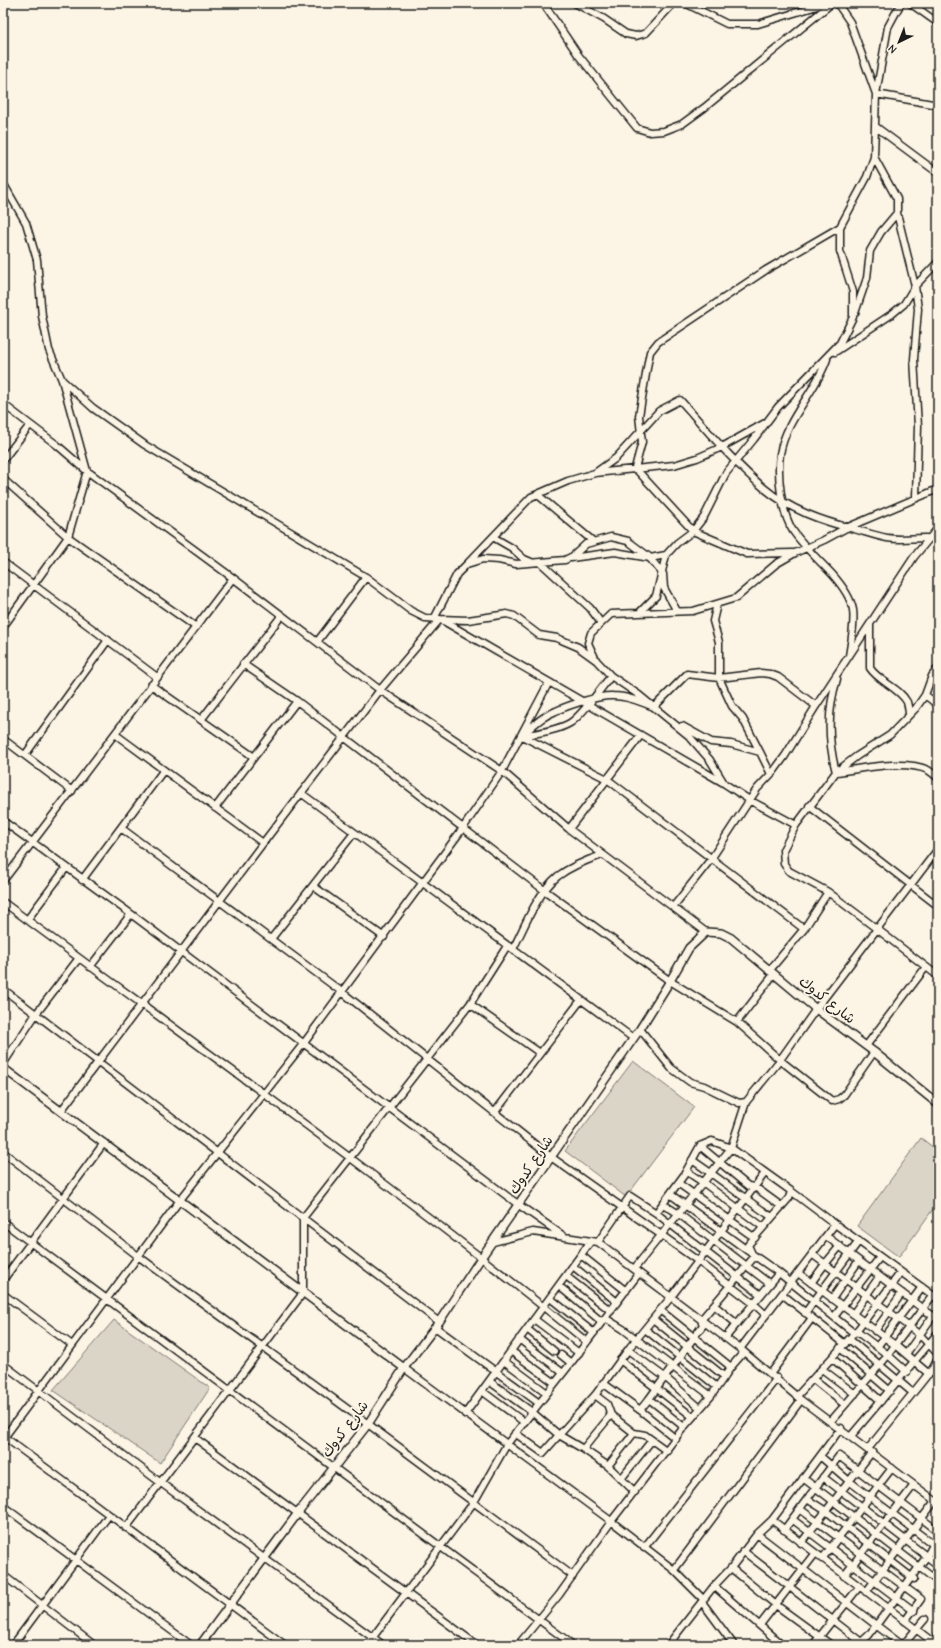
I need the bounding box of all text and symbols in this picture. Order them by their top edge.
north arrow [879,22,919,62]
text: N [885,42,900,56]
street label: شارع كدوك [795,973,859,1028]
street label: شارع كدوك [505,1133,558,1198]
street label: شارع كدوك [318,1397,373,1461]

